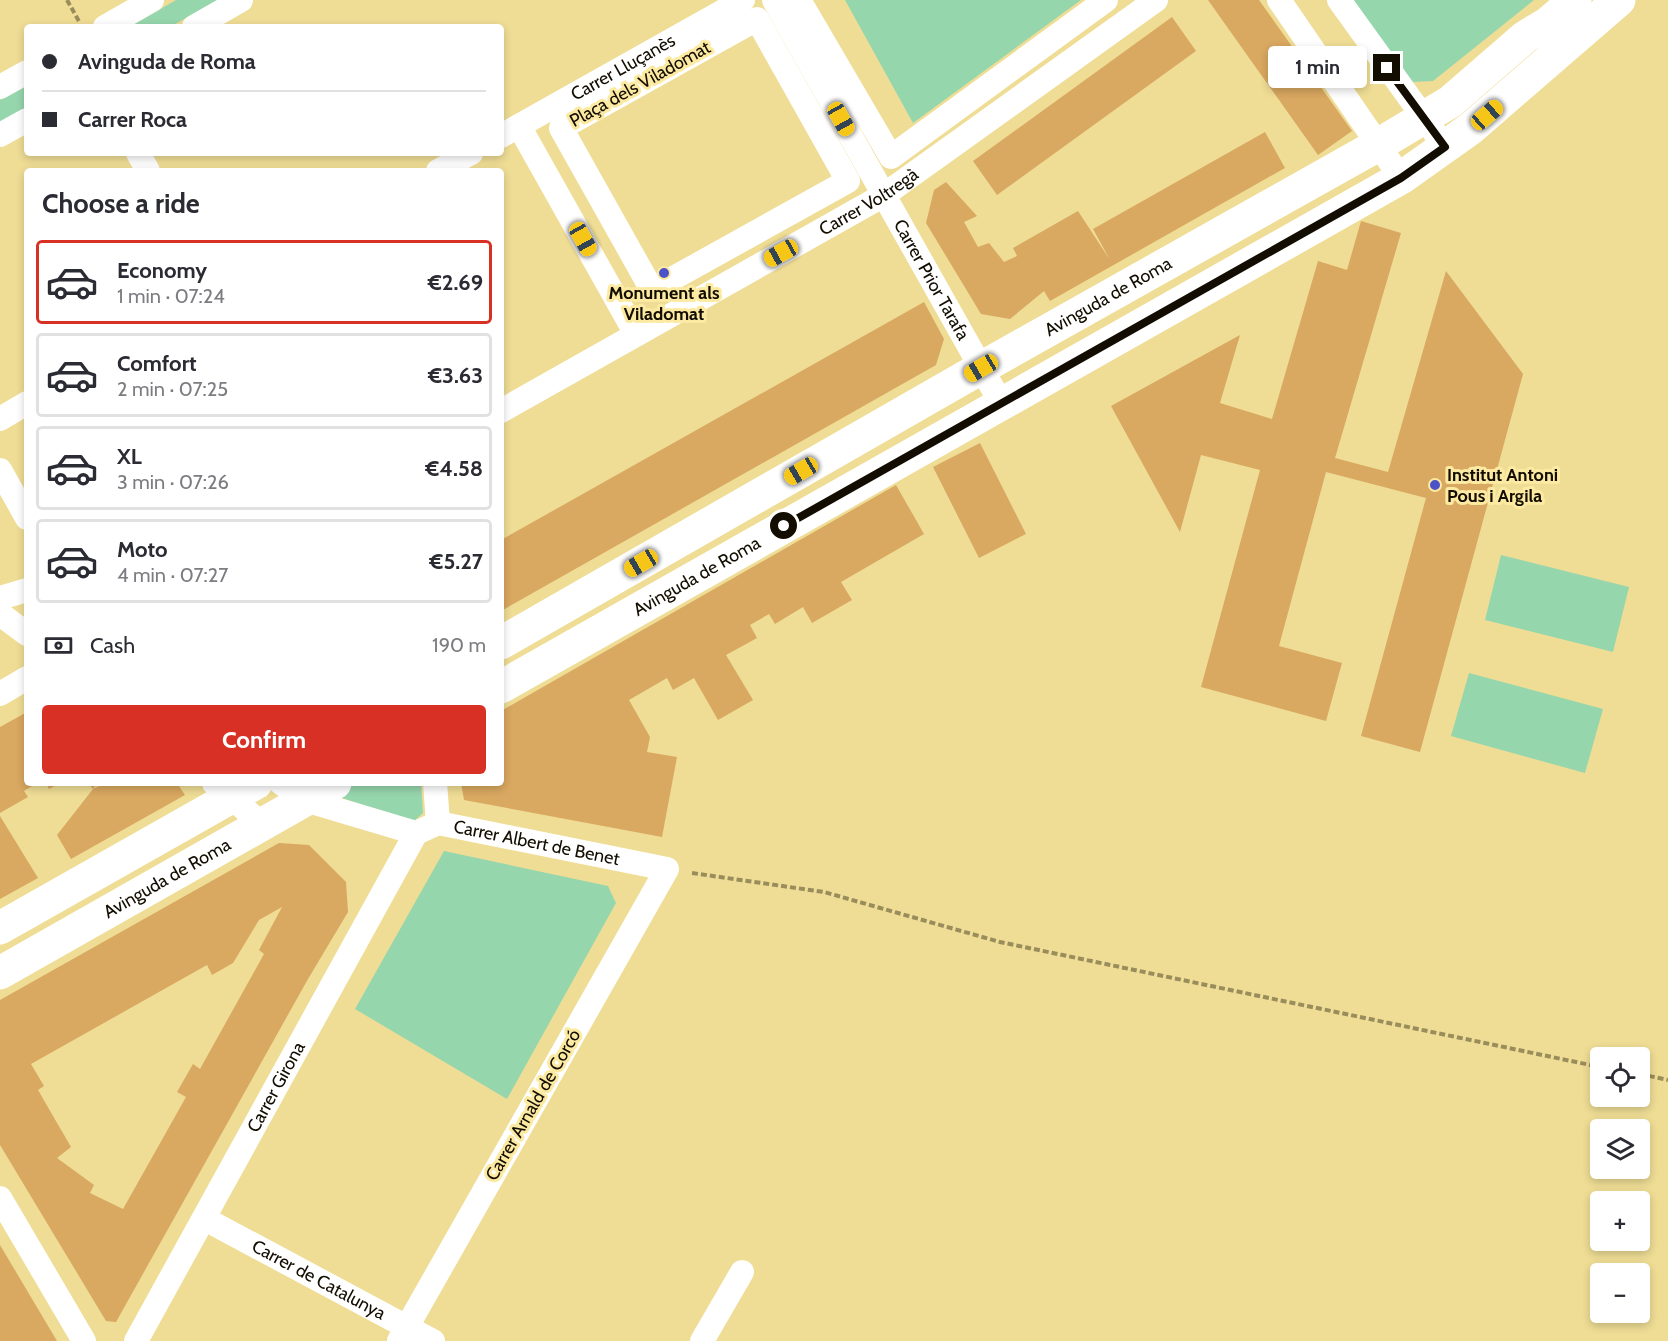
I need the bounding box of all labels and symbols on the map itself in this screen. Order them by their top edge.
street label: Carrer Lluçanès [567,29,679,105]
street label: Plaça dels Viladomat [566,36,714,132]
callout: 1 min [1267,47,1366,89]
route end [1373,54,1400,81]
car [1468,96,1506,134]
car [824,99,858,139]
street label: Carrer Voltregà [815,163,923,240]
street label: Carrer Prior Tarafa [889,215,974,344]
car [566,219,600,259]
car [761,236,801,270]
street label: Avinguda de Roma [1041,252,1176,341]
marker: Monument als Viladomat [657,266,671,280]
place label: Monument als Viladomat [608,282,720,325]
car [961,351,1001,385]
car [781,454,821,488]
place label: Institut Antoni Pous i Argila [1447,464,1558,507]
marker: Institut Antoni Pous i Argila [1428,478,1442,492]
route start [770,512,797,539]
street label: Avinguda de Roma [629,531,765,621]
car [621,546,661,580]
street label: Carrer Albert de Benet [452,815,622,870]
street label: Avinguda de Roma [100,833,235,923]
street label: Carrer Arnald de Corcó [481,1025,585,1185]
street label: Carrer Girona [242,1038,310,1136]
street label: Carrer de Catalunya [248,1235,390,1325]

